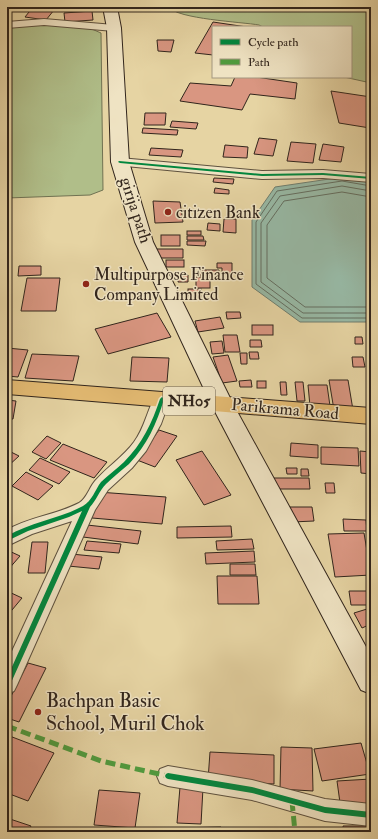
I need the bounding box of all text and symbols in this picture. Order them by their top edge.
legend [212,26,352,78]
text: Cycle path [248,35,299,50]
text: Path [248,55,271,70]
street label: girija path [115,174,157,246]
place label: citizen Bank [176,202,260,223]
marker: citizen Bank [163,207,173,217]
place label: Multipurpose Finance Company Limited [94,264,244,306]
marker: Multipurpose Finance Company Limited [81,279,91,289]
road number: NH05 [163,387,215,415]
street label: Parikrama Road [230,394,340,424]
place label: Bachpan Basic School, Muril Chok [46,688,205,736]
marker: Bachpan Basic School, Muril Chok [33,707,43,717]

